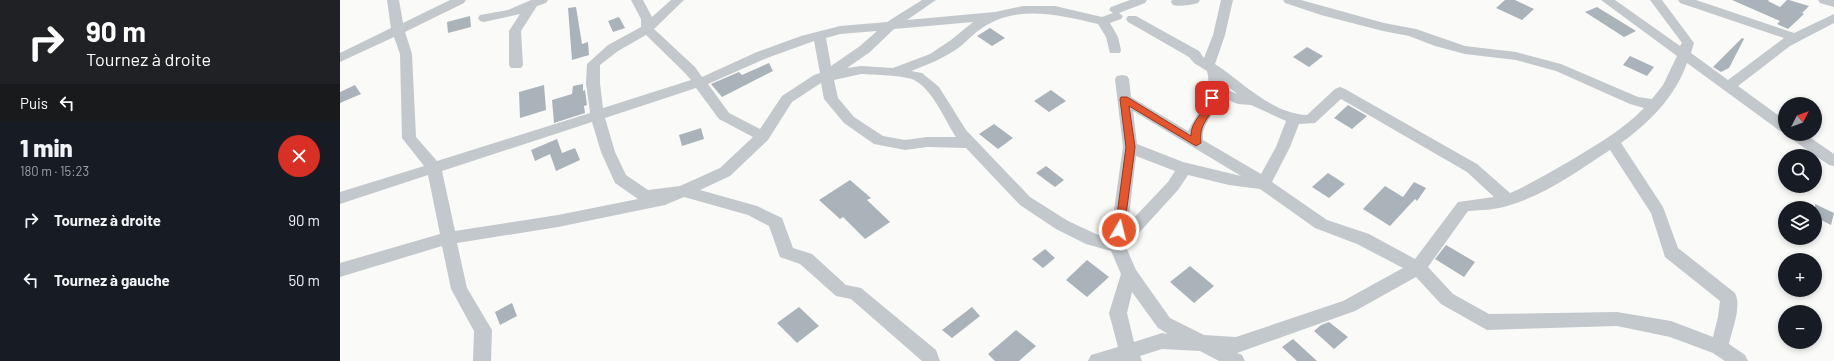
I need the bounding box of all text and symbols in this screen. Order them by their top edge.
text: 90 m [86,14,146,48]
icon: right [20,16,72,68]
text: Tournez à droite [86,48,211,70]
pin [1195,81,1229,115]
icon: arrive [1201,87,1223,109]
icon: left [56,92,78,114]
text: Puis [20,94,48,112]
north arrow [1778,97,1822,141]
map controls [1778,97,1822,349]
text: 1 min [20,133,73,162]
button: close [278,135,320,177]
button: search [1778,149,1822,193]
text: 180 m · 15:23 [20,163,89,179]
button: layers [1778,201,1822,245]
icon: right [20,209,42,231]
position arrow [1098,209,1140,251]
text: Tournez à droite [54,211,161,229]
text: 90 m [288,211,320,229]
button: + [1778,253,1822,297]
icon: left [20,269,42,291]
text: Tournez à gauche [54,271,170,289]
text: 50 m [288,271,320,289]
button: − [1778,305,1822,349]

